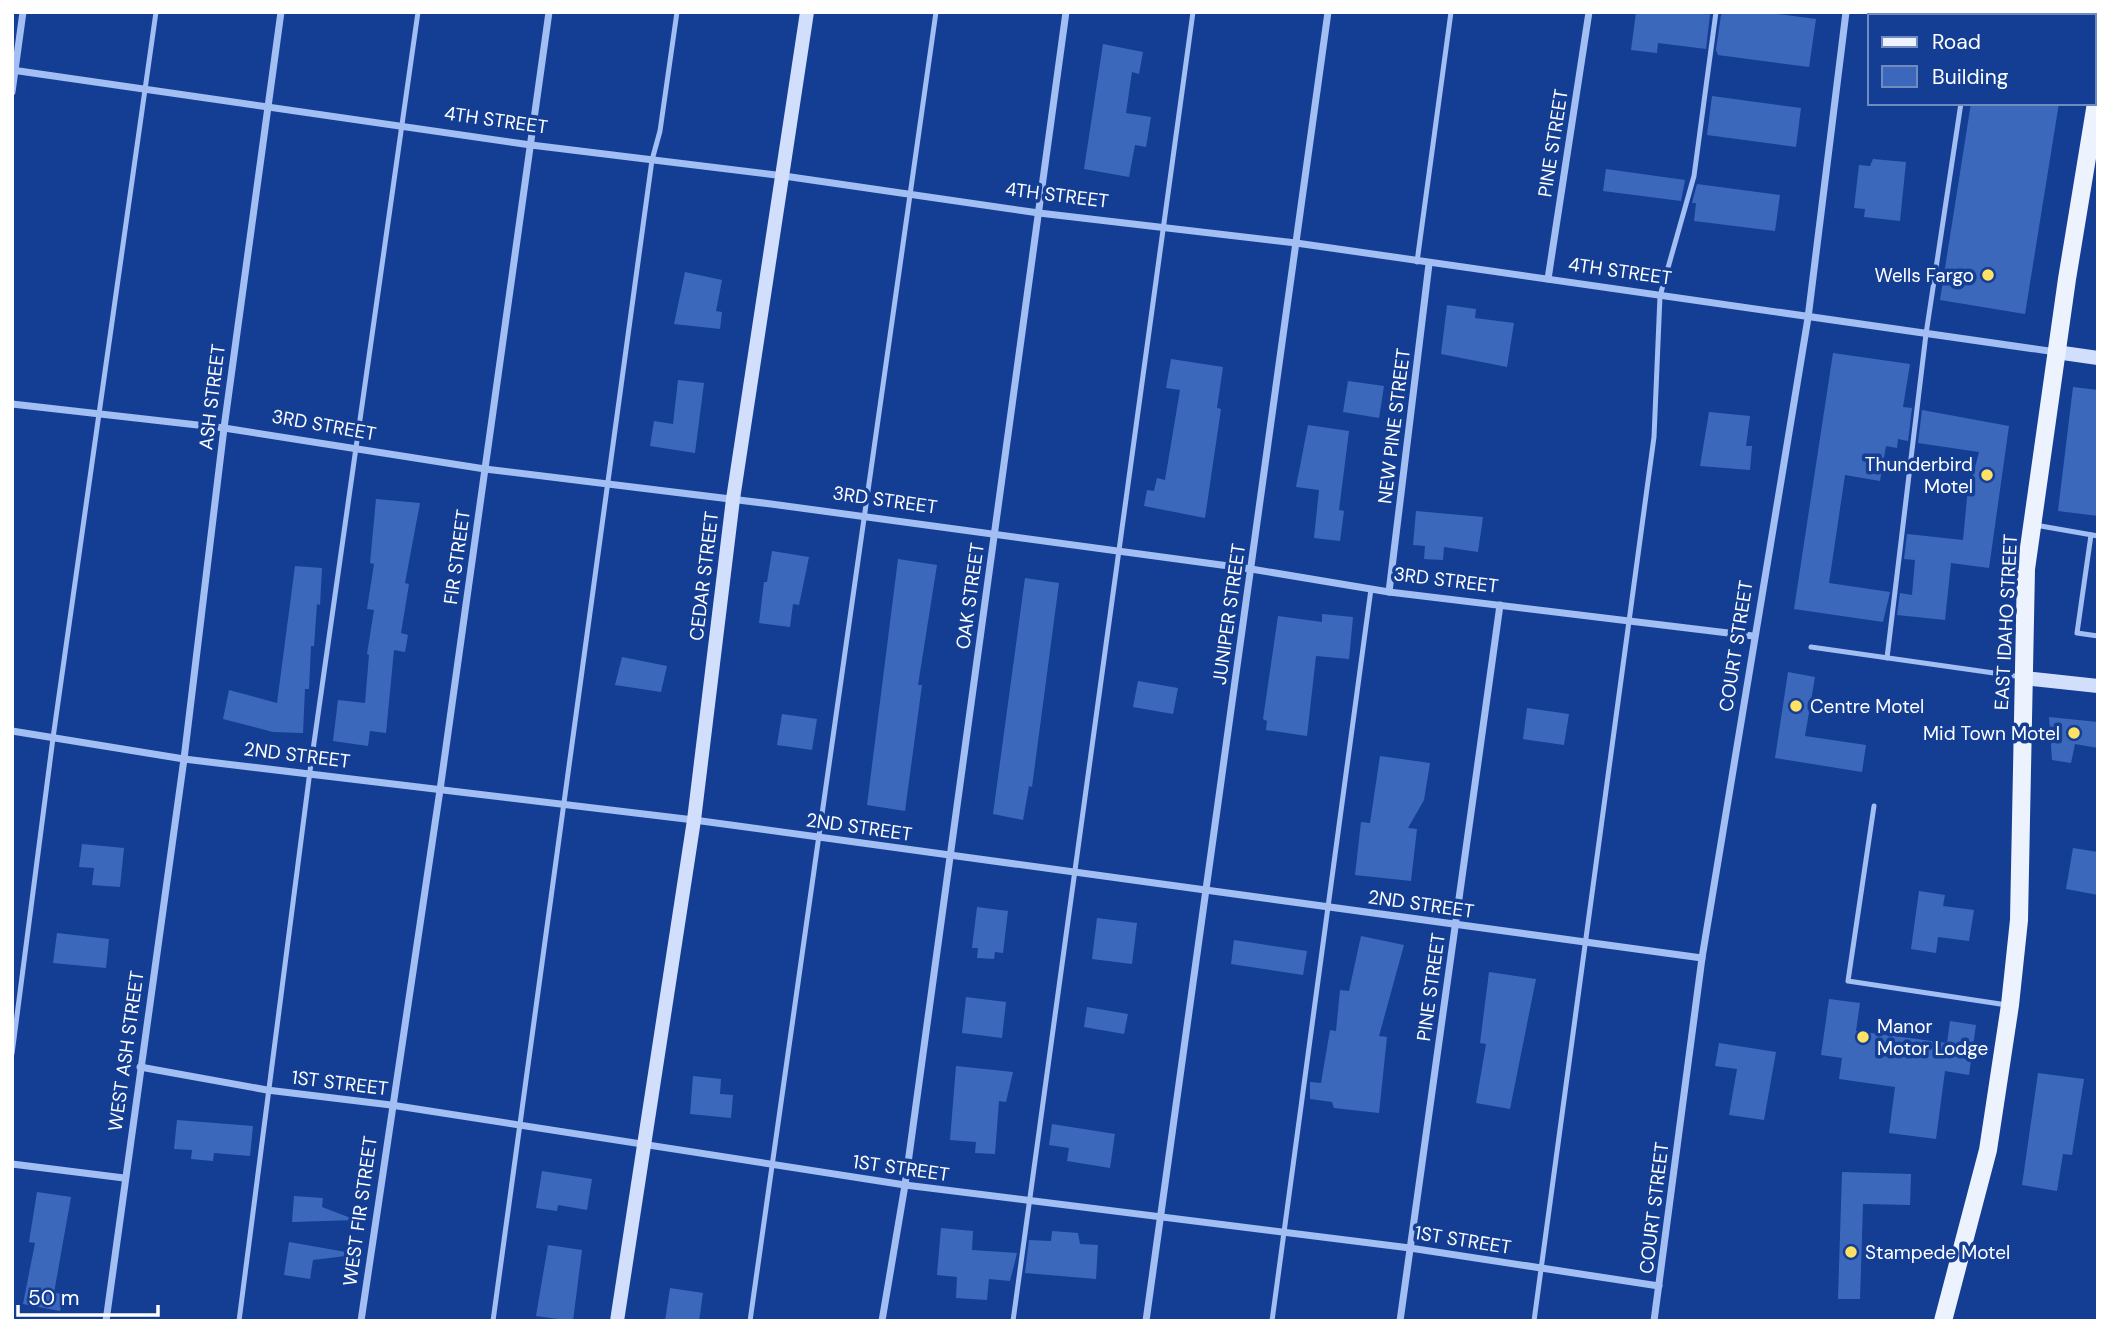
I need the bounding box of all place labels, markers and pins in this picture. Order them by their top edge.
place label: Wells Fargo [1875,263,1974,288]
marker: Wells Fargo [1980,267,1996,283]
place label: Thunderbird Motel [1865,452,1973,499]
marker: Thunderbird Motel [1979,467,1995,483]
place label: Centre Motel [1810,694,1924,719]
marker: Centre Motel [1788,698,1804,714]
place label: Mid Town Motel [1923,721,2060,746]
marker: Mid Town Motel [2066,725,2082,741]
place label: Manor Motor Lodge [1877,1014,1988,1061]
marker: Manor Motor Lodge [1855,1029,1871,1045]
place label: Stampede Motel [1865,1240,2010,1265]
marker: Stampede Motel [1843,1244,1859,1260]

